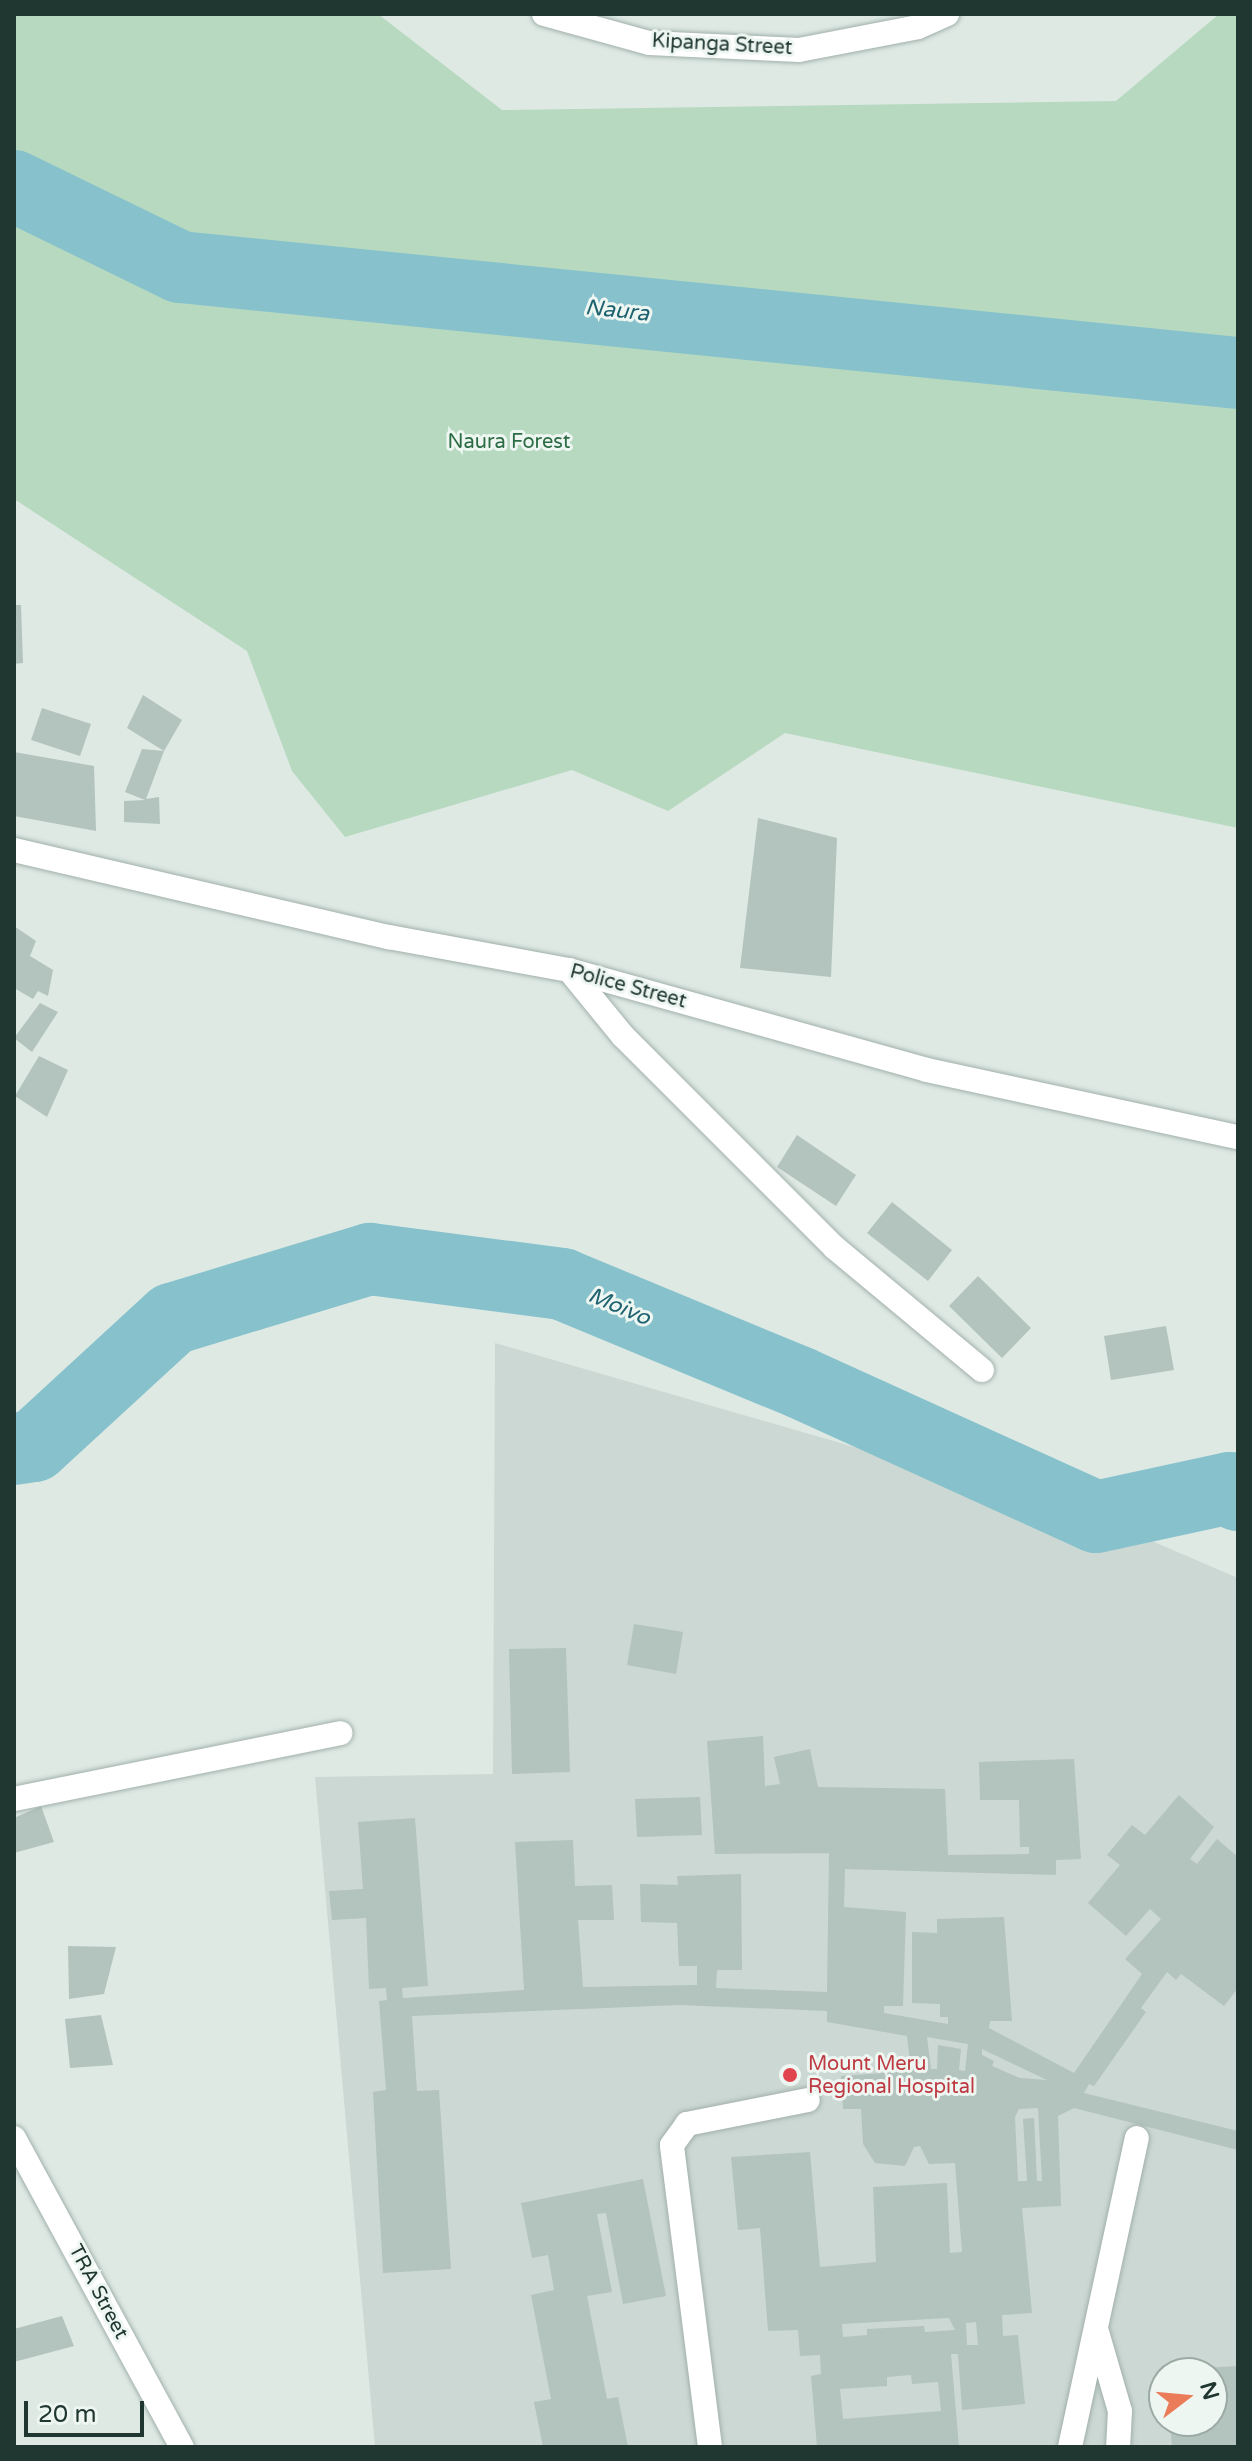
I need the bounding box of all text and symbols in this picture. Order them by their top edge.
street label: Kipanga Street [651,29,793,61]
water label: Naura [584,295,650,327]
park label: Naura Forest [448,430,570,454]
street label: Police Street [567,960,689,1014]
water label: Moivo [584,1282,654,1332]
place label: Mount Meru Regional Hospital [808,2052,975,2099]
marker: Mount Meru Regional Hospital [779,2064,801,2086]
street label: TRA Street [63,2241,133,2343]
north arrow [1148,2357,1228,2437]
text: N [1194,2379,1224,2403]
scale bar [28,2385,148,2435]
text: 20 m [38,2400,96,2429]

